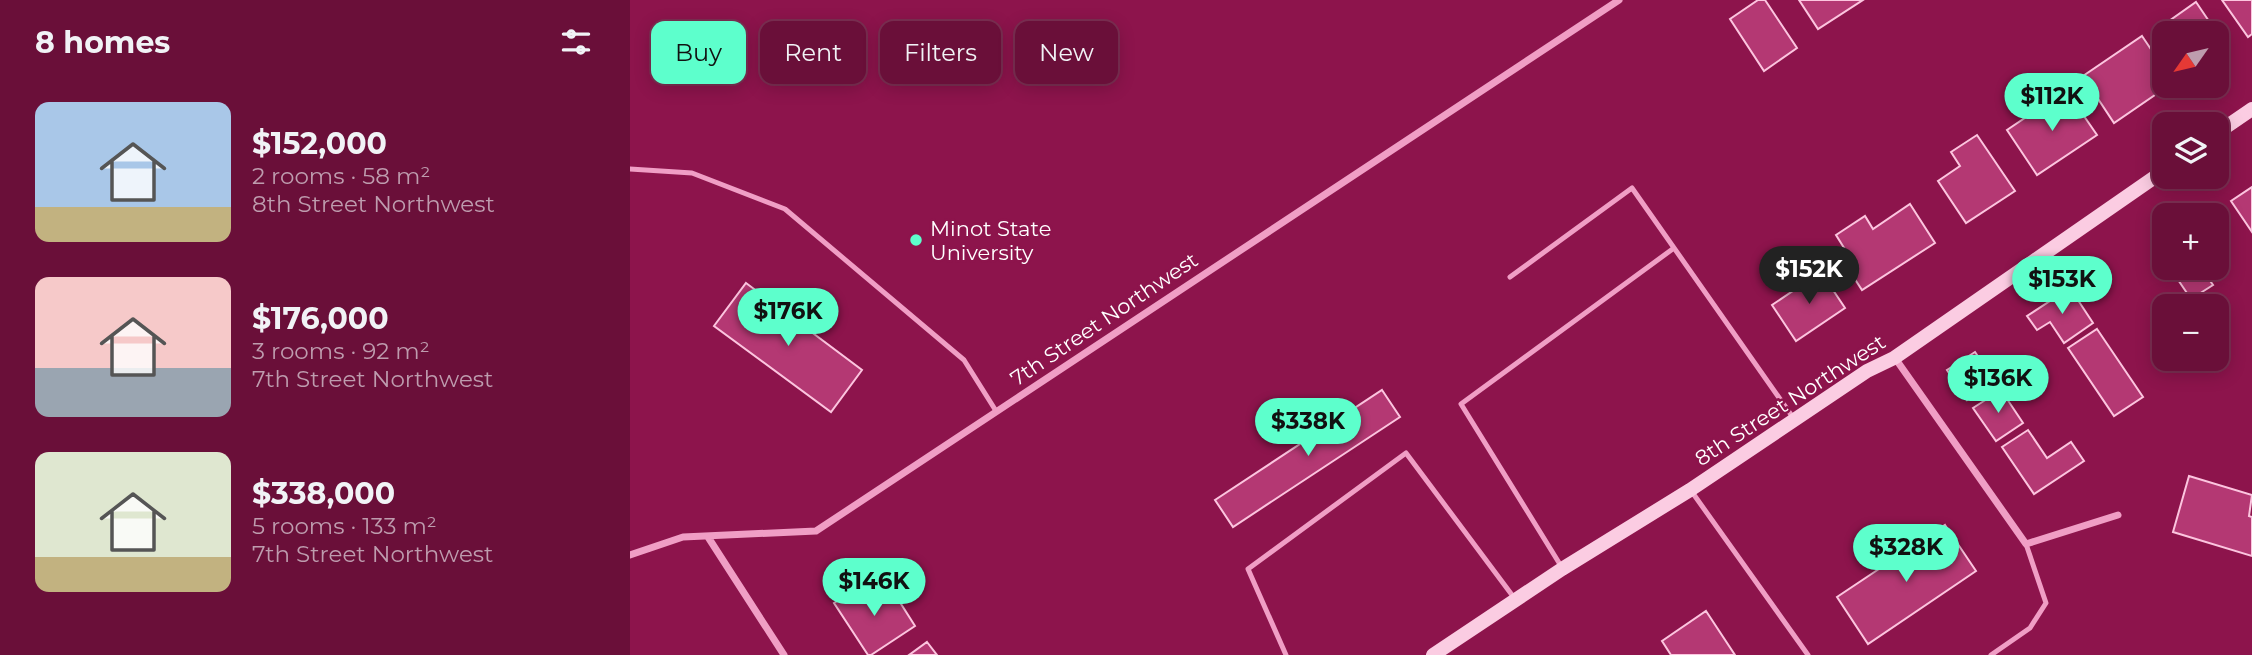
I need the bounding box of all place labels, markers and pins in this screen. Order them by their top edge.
pin: $112K [2003,74,2101,133]
place label: Minot State University [930,216,1051,265]
marker: Minot State University [908,232,924,248]
pin: $152K [1760,246,1858,306]
pin: $153K [2013,256,2111,316]
pin: $176K [739,288,837,348]
pin: $136K [1949,356,2047,415]
pin: $338K [1259,398,1357,458]
pin: $328K [1857,524,1955,584]
pin: $146K [825,558,923,618]

